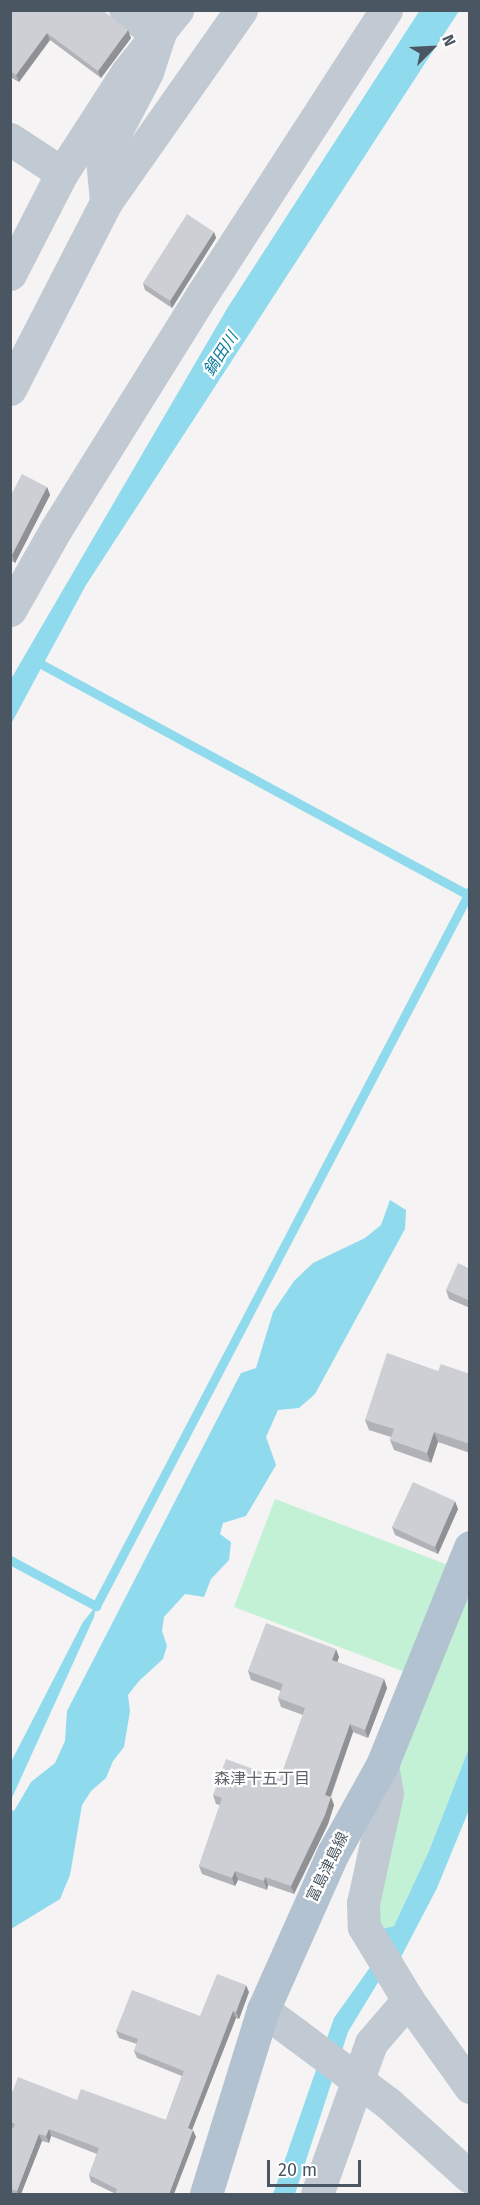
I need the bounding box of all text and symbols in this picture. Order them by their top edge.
north arrow [402,18,462,78]
text: N [438,32,460,49]
water label: 鍋田川 [200,329,242,379]
district label: 森津十五丁目 [214,1769,310,1789]
street label: 富島津島線 [303,1829,353,1905]
scale bar [270,2148,364,2186]
text: 20 m [278,2159,317,2181]

